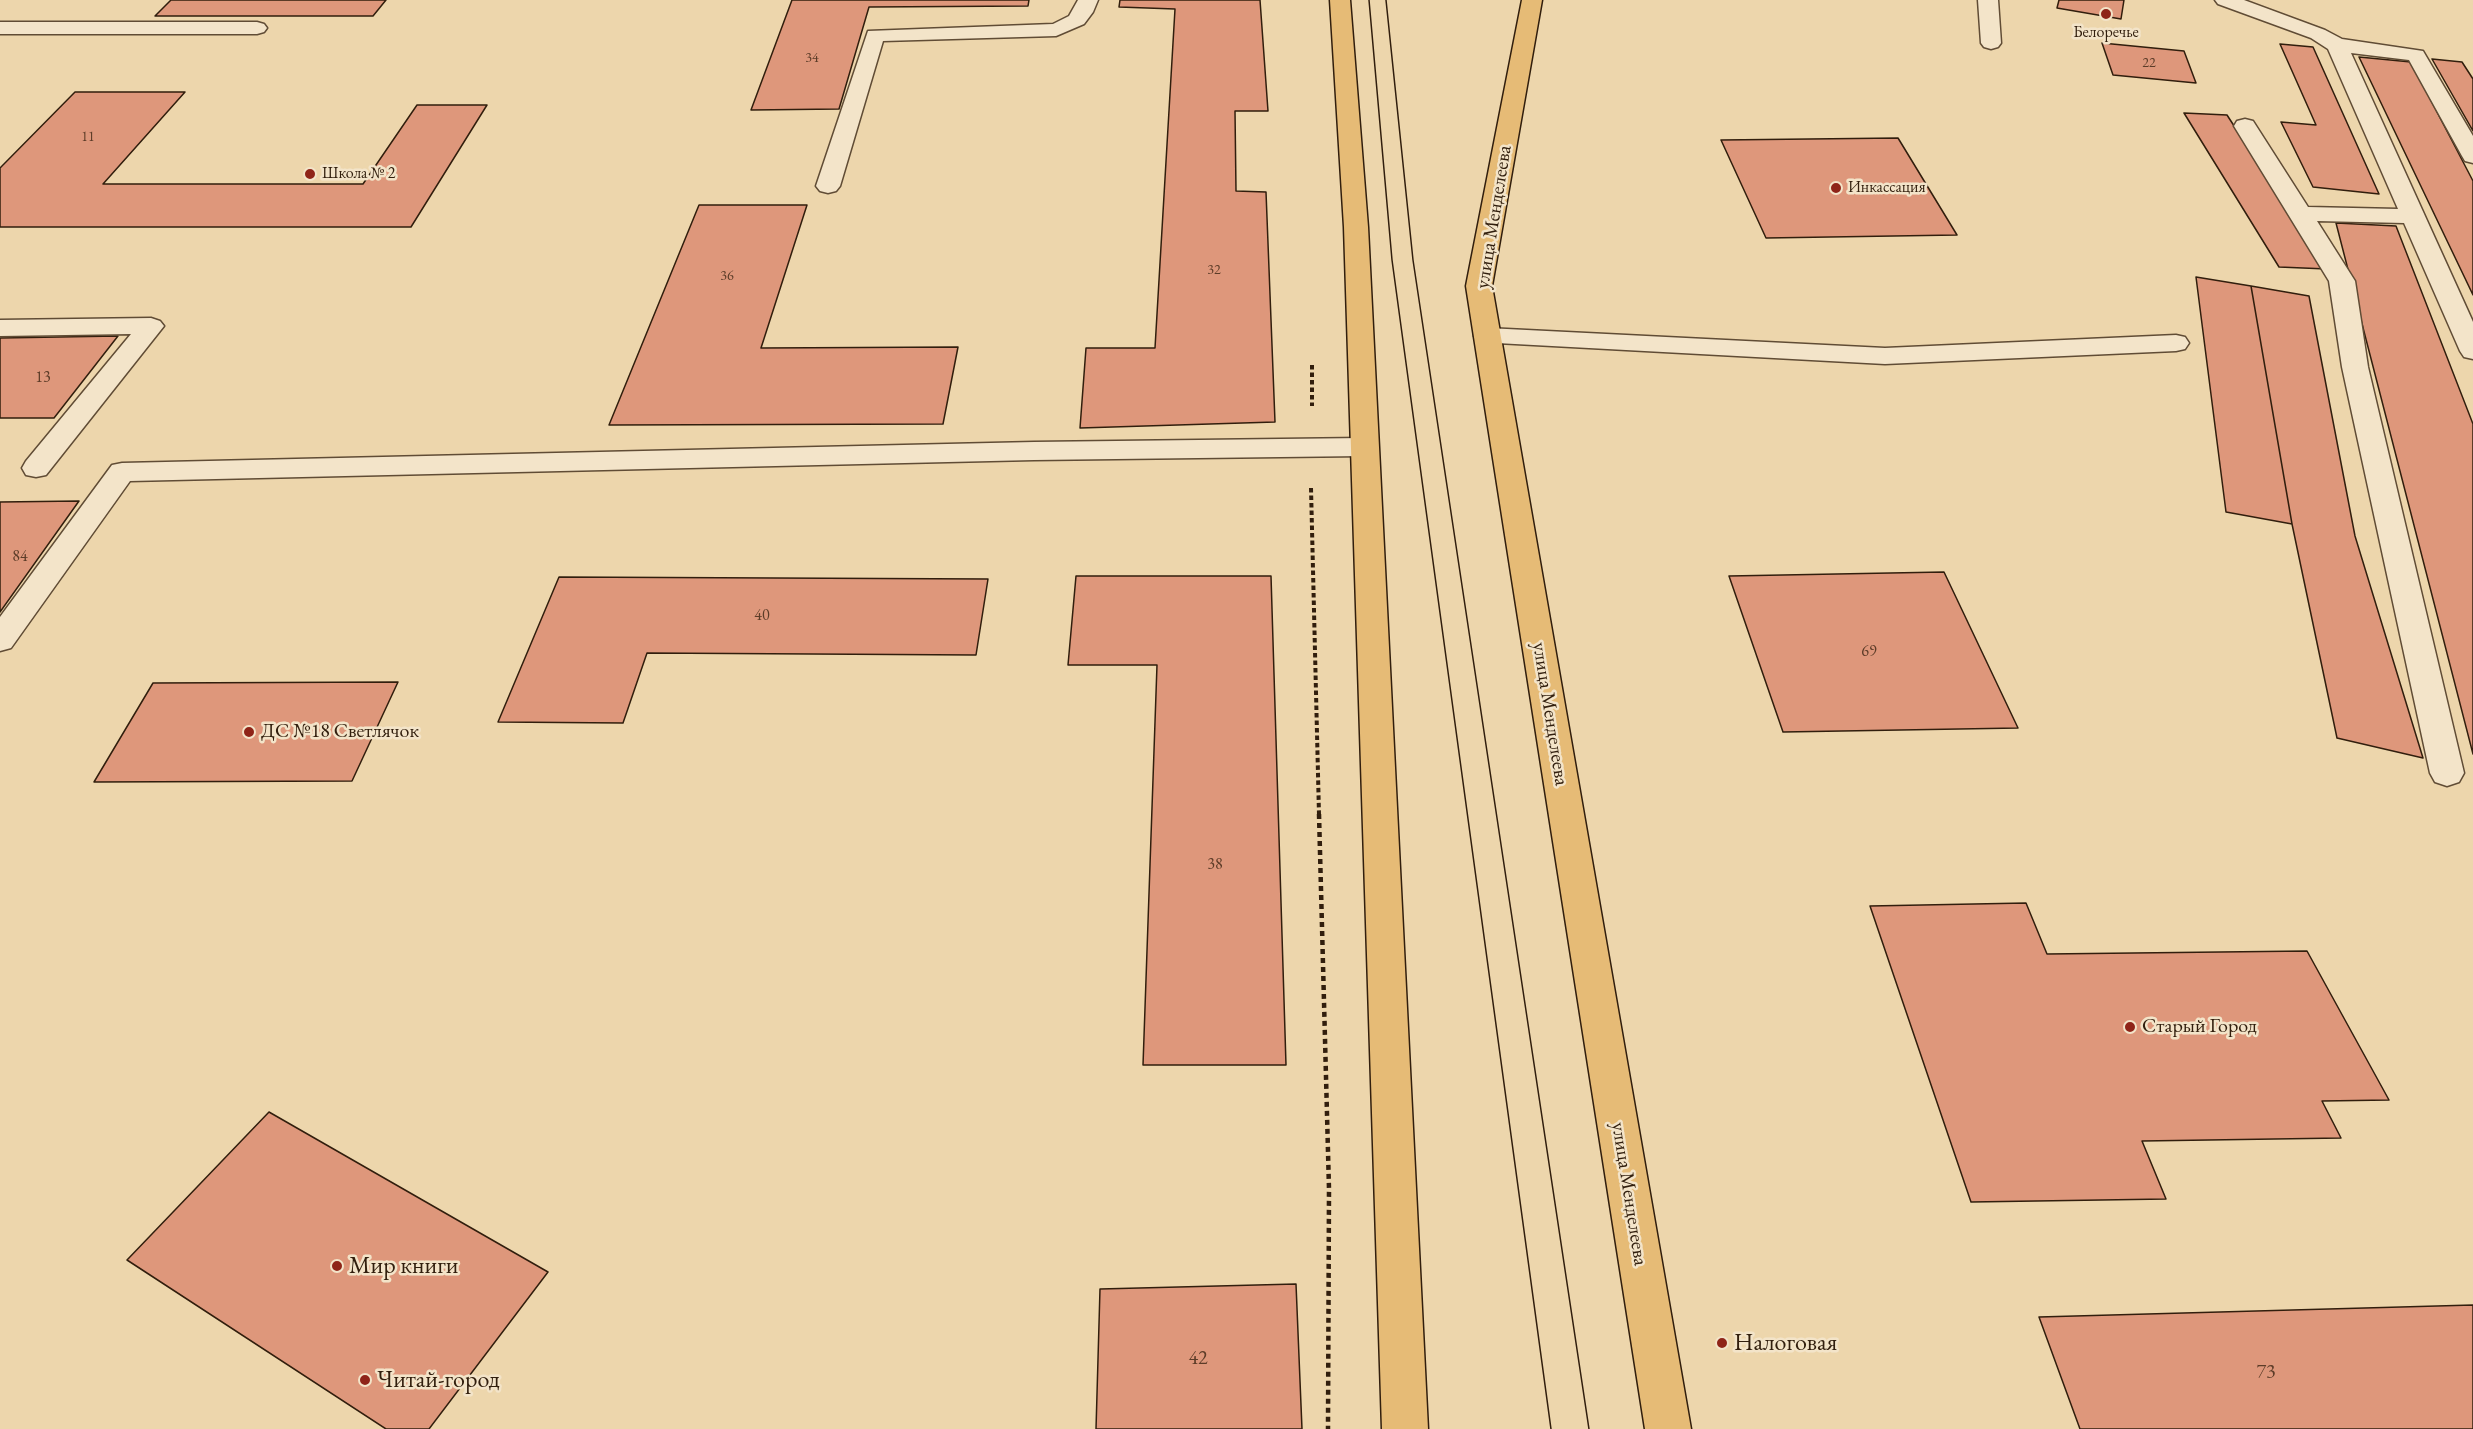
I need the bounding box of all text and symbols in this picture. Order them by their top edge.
marker: Белоречье [2099,7,2113,21]
place label: Белоречье [2073,23,2139,43]
house number: 34 [805,50,819,66]
house number: 22 [2142,55,2156,71]
house number: 11 [81,129,95,145]
street label: улица Менделеева [1471,144,1517,290]
place label: Школа № 2 [322,164,395,184]
marker: Школа № 2 [303,167,317,181]
place label: Инкассация [1848,178,1926,198]
marker: Инкассация [1829,181,1843,195]
house number: 32 [1207,262,1221,278]
house number: 36 [720,268,734,284]
house number: 13 [35,368,51,388]
house number: 84 [12,547,28,567]
house number: 40 [754,606,770,626]
street label: улица Менделеева [1527,641,1573,787]
house number: 69 [1861,642,1877,662]
place label: ДС №18 Светлячок [261,720,419,744]
marker: ДС №18 Светлячок [242,725,256,739]
house number: 38 [1207,855,1223,875]
place label: Старый Город [2142,1015,2257,1039]
marker: Старый Город [2123,1020,2137,1034]
street label: улица Менделеева [1606,1121,1652,1267]
place label: Мир книги [349,1252,458,1280]
marker: Мир книги [330,1259,344,1273]
place label: Налоговая [1734,1329,1837,1357]
marker: Налоговая [1715,1336,1729,1350]
house number: 42 [1188,1347,1208,1371]
house number: 73 [2256,1361,2276,1385]
place label: Читай-город [377,1366,500,1394]
marker: Читай-город [358,1373,372,1387]

